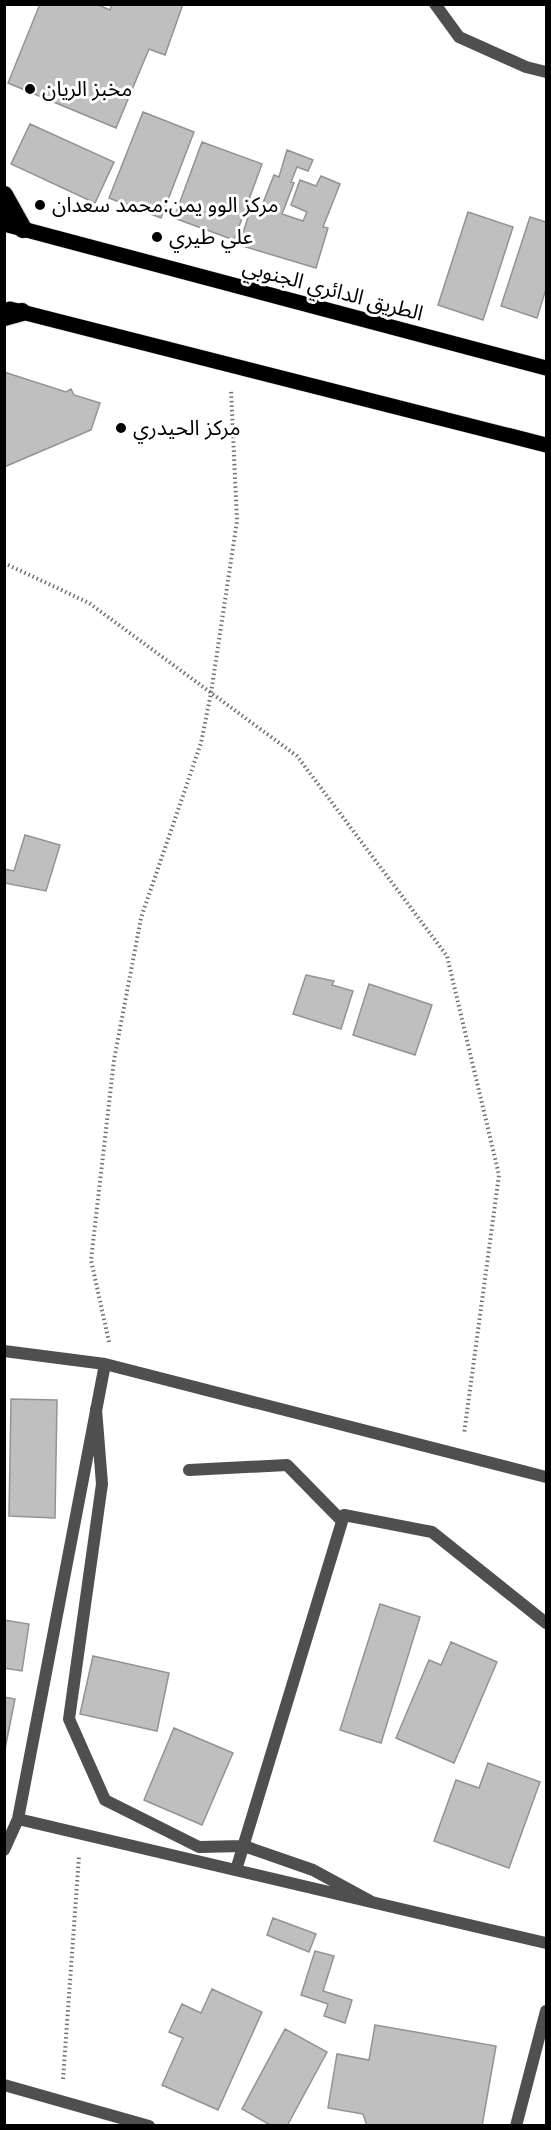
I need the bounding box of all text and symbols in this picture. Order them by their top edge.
place label: مخبز الريان [42,74,132,102]
marker: مخبز الريان [23,82,37,96]
place label: مركز الوو يمن:محمد سعدان [52,190,279,218]
marker: مركز الوو يمن:محمد سعدان [33,198,47,212]
place label: علي طيري [169,222,253,253]
marker: علي طيري [150,230,164,244]
street label: الطريق الدائري الجنوبي [239,251,427,329]
place label: مركز الحيدري [133,413,240,444]
marker: مركز الحيدري [114,421,128,435]

